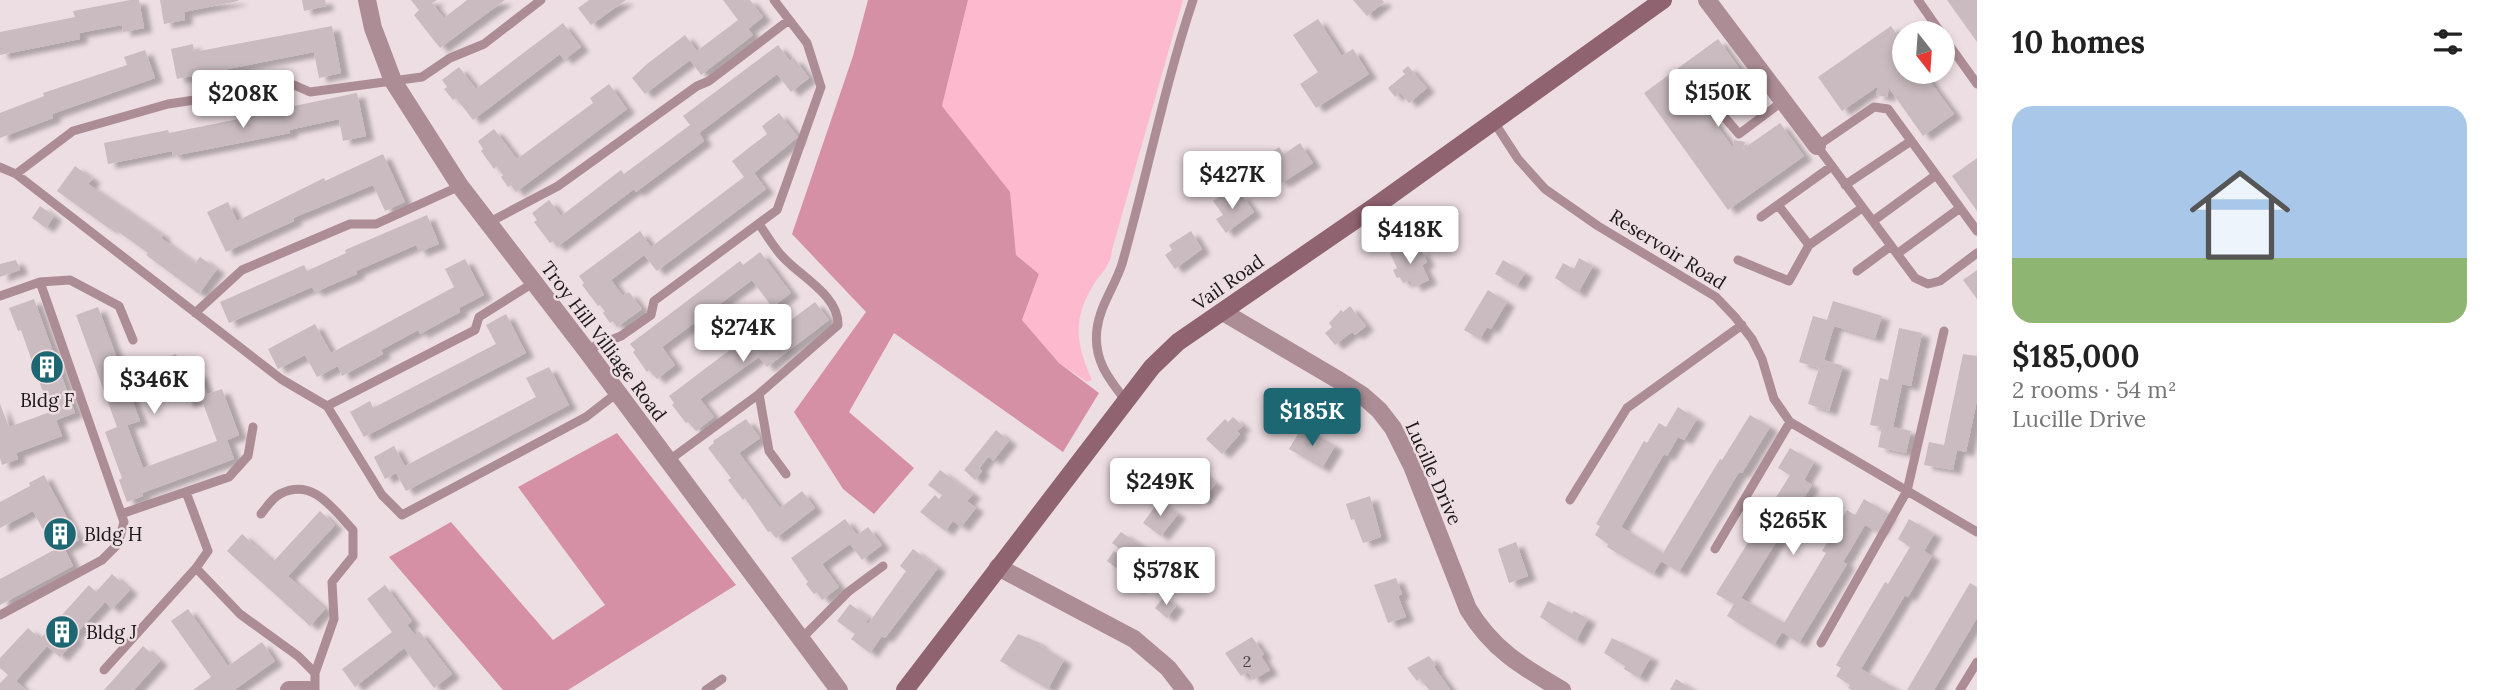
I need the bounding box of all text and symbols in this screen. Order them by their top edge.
north arrow [1892,21,1955,84]
map controls [1892,21,1955,84]
text: 10 homes [2012,23,2145,61]
icon: filters [2429,23,2467,61]
pin: $150K [1669,69,1767,129]
pin: $208K [194,71,292,130]
text: $150K [1685,77,1751,106]
text: $208K [208,78,278,107]
pin: $427K [1183,152,1281,211]
icon: home [2177,152,2303,278]
text: $427K [1199,159,1265,188]
street label: Reservoir Road [1605,204,1731,294]
pin: $418K [1361,206,1459,266]
text: $418K [1378,214,1442,243]
street label: Vail Road [1187,249,1268,316]
street label: Troy Hill Villiage Road [536,256,672,426]
pin: $274K [694,304,792,364]
text: $274K [710,312,776,341]
text: $185,000 [2012,337,2139,375]
building icon: Bldg F [28,348,66,386]
pin: $346K [105,356,203,416]
text: $346K [120,364,188,393]
text: 2 rooms · 54 m² [2012,375,2177,404]
place label: Bldg F [20,388,74,412]
pin: $185K [1263,388,1361,448]
text: $185K [1280,396,1344,425]
text: Lucille Drive [2012,404,2146,433]
street label: Lucille Drive [1400,417,1468,529]
pin: $249K [1111,458,1209,518]
text: $249K [1126,466,1194,495]
pin: $265K [1744,498,1842,557]
text: $265K [1759,505,1827,534]
building icon: Bldg H [41,515,79,553]
place label: Bldg H [84,522,143,546]
pin: $578K [1117,548,1215,607]
text: $578K [1133,555,1199,584]
building icon: Bldg J [43,613,81,651]
place label: Bldg J [86,620,137,644]
house number: 2 [1243,651,1251,671]

